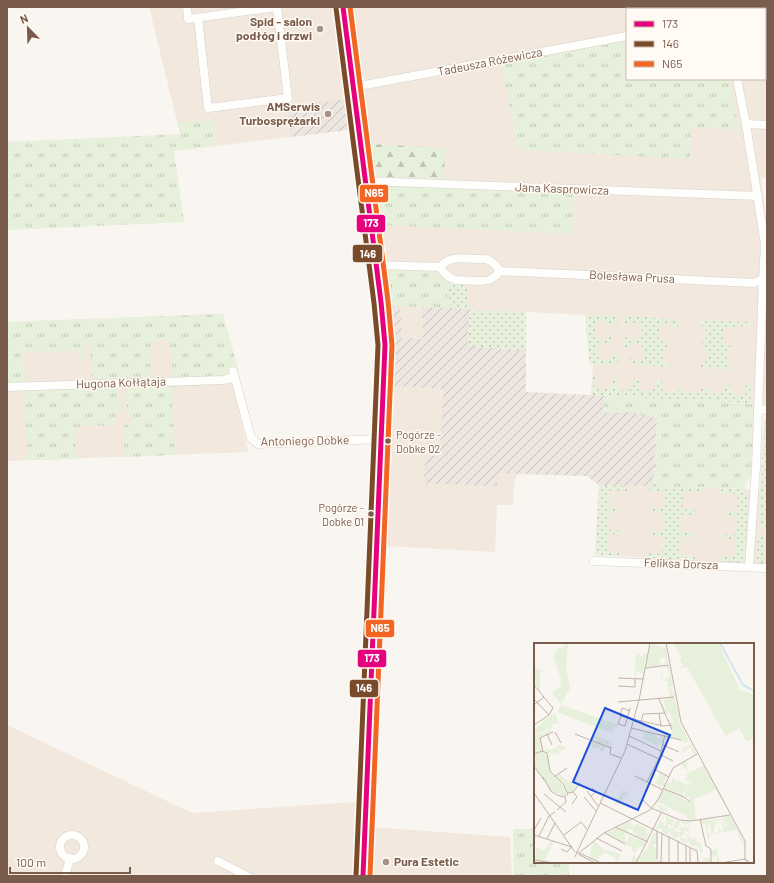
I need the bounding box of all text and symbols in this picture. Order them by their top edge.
north arrow [8,8,48,48]
legend [626,8,766,80]
text: N [18,11,30,26]
place label: Spid - salon podłóg i drzwi [236,14,312,42]
text: 173 [662,16,678,30]
marker: Spid - salon podłóg i drzwi [315,24,325,34]
text: 146 [662,36,679,50]
street label: Tadeusza Różewicza [436,44,543,78]
text: N65 [662,56,682,70]
place label: AMSerwis Turbosprężarki [239,99,320,127]
marker: AMSerwis Turbosprężarki [323,109,333,119]
street label: Jana Kasprowicza [515,179,609,197]
line badge: N65 [359,184,389,203]
text: N65 [364,186,384,199]
line badge: 173 [356,214,386,233]
text: 173 [363,216,379,229]
line badge: 146 [352,244,383,263]
text: 146 [360,247,376,260]
street label: Bolesława Prusa [589,267,675,285]
street label: Hugona Kołłątaja [76,373,166,391]
place label: Pogórze - Dobke 02 [396,428,441,455]
street label: Antoniego Dobke [261,432,349,448]
marker: Pogórze - Dobke 02 [383,436,393,446]
place label: Pogórze - Dobke 01 [319,501,364,528]
marker: Pogórze - Dobke 01 [366,509,376,519]
street label: Feliksa Dorsza [644,555,718,571]
line badge: N65 [365,619,395,638]
text: N65 [370,621,390,634]
inset map [534,643,754,863]
line badge: 173 [357,649,387,668]
text: 173 [364,651,380,664]
line badge: 146 [349,679,379,698]
text: 146 [356,681,372,694]
scale bar [10,849,130,875]
place label: Pura Estetic [394,854,459,868]
text: 100 m [16,855,46,869]
marker: Pura Estetic [381,857,391,867]

